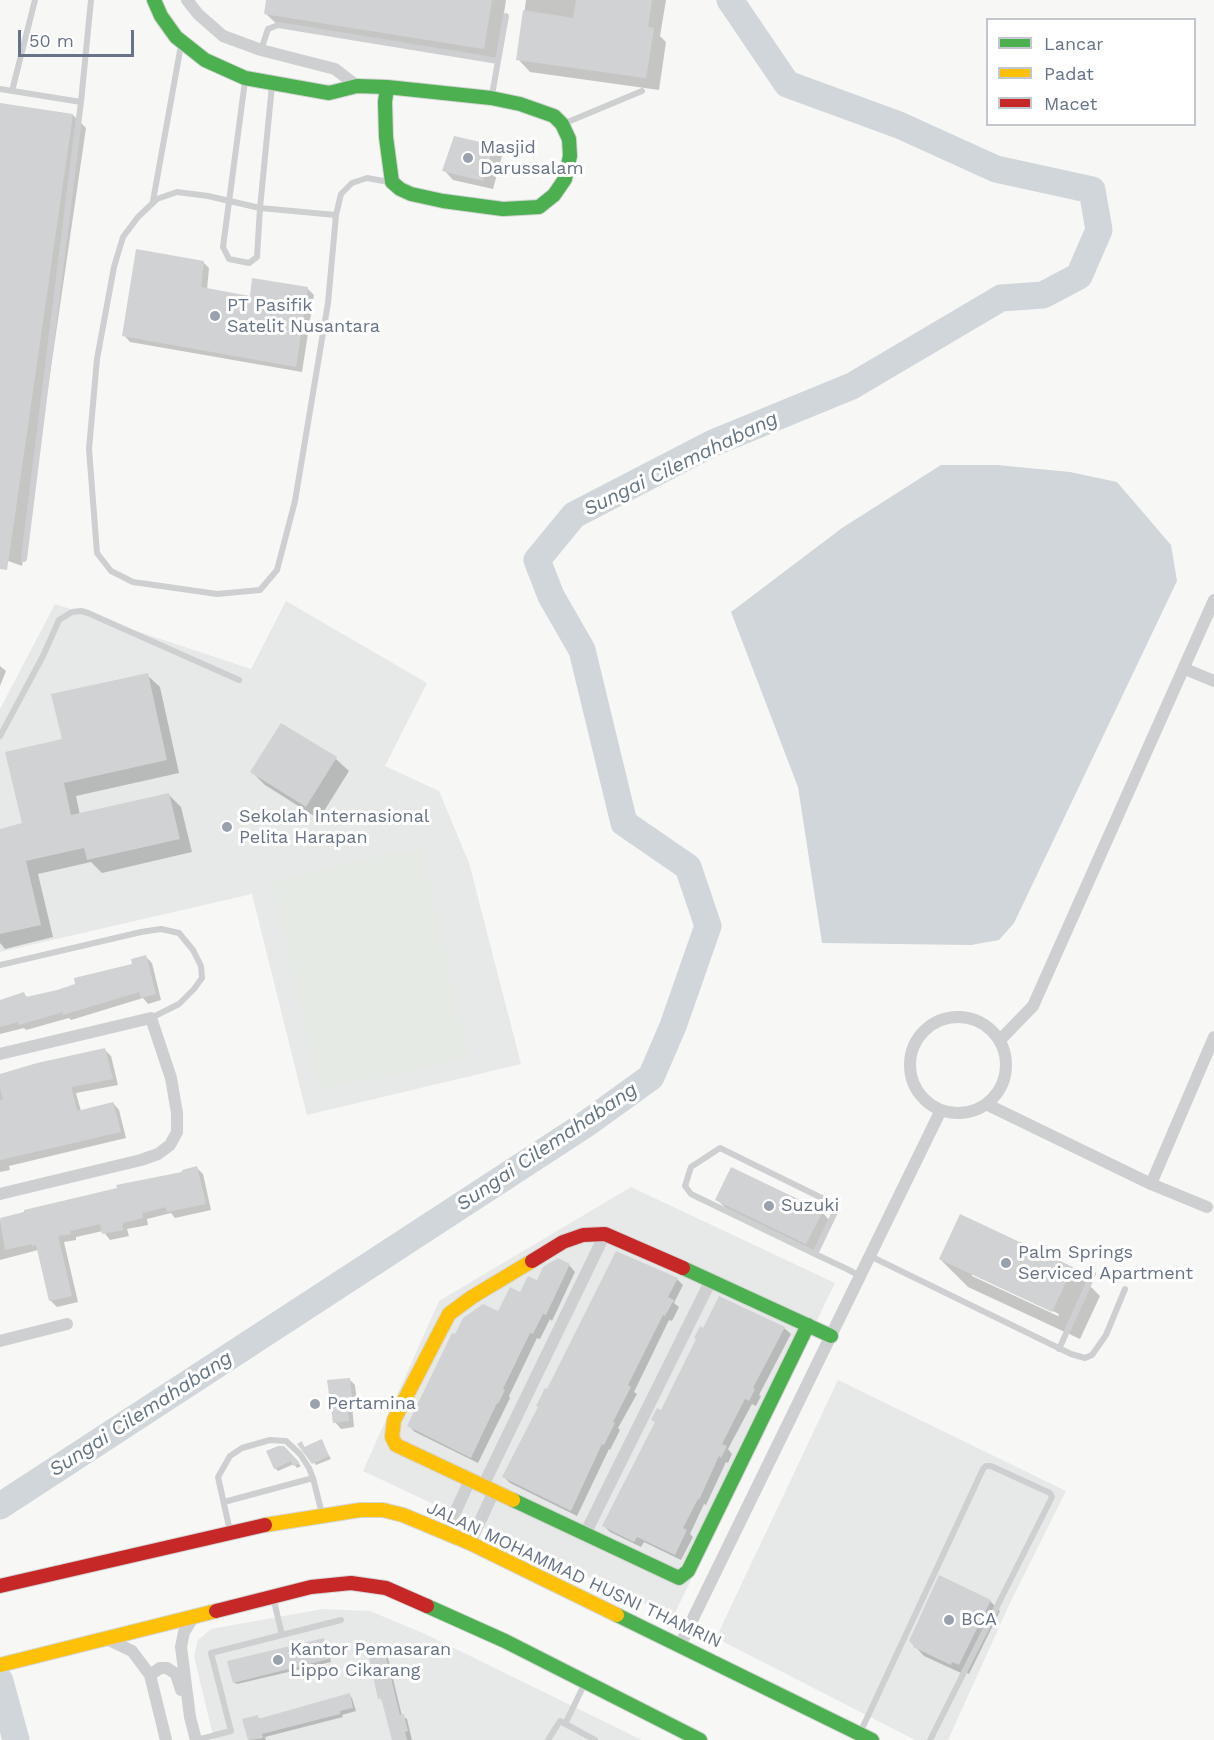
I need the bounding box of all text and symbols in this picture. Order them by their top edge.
scale bar [21,18,136,56]
legend [986,18,1196,126]
text: 50 m [29,30,74,51]
text: Lancar [1044,33,1104,54]
text: Padat [1044,63,1094,84]
text: Macet [1044,93,1097,114]
place label: Masjid Darussalam [480,137,584,180]
marker: Masjid Darussalam [461,151,475,165]
place label: PT Pasifik Satelit Nusantara [227,295,380,338]
marker: PT Pasifik Satelit Nusantara [208,309,222,323]
water label: Sungai Cilemahabang [580,407,782,521]
place label: Sekolah Internasional Pelita Harapan [239,806,429,848]
marker: Sekolah Internasional Pelita Harapan [220,820,234,834]
water label: Sungai Cilemahabang [452,1077,642,1217]
place label: Suzuki [781,1195,839,1217]
marker: Suzuki [762,1199,776,1213]
place label: Palm Springs Serviced Apartment [1018,1242,1193,1284]
marker: Palm Springs Serviced Apartment [999,1256,1013,1270]
water label: Sungai Cilemahabang [45,1346,237,1482]
place label: Pertamina [327,1393,416,1415]
marker: Pertamina [308,1397,322,1411]
street label: JALAN MOHAMMAD HUSNI THAMRIN [423,1497,725,1653]
place label: BCA [961,1609,997,1631]
marker: BCA [942,1613,956,1627]
place label: Kantor Pemasaran Lippo Cikarang [290,1639,451,1682]
marker: Kantor Pemasaran Lippo Cikarang [271,1653,285,1667]

